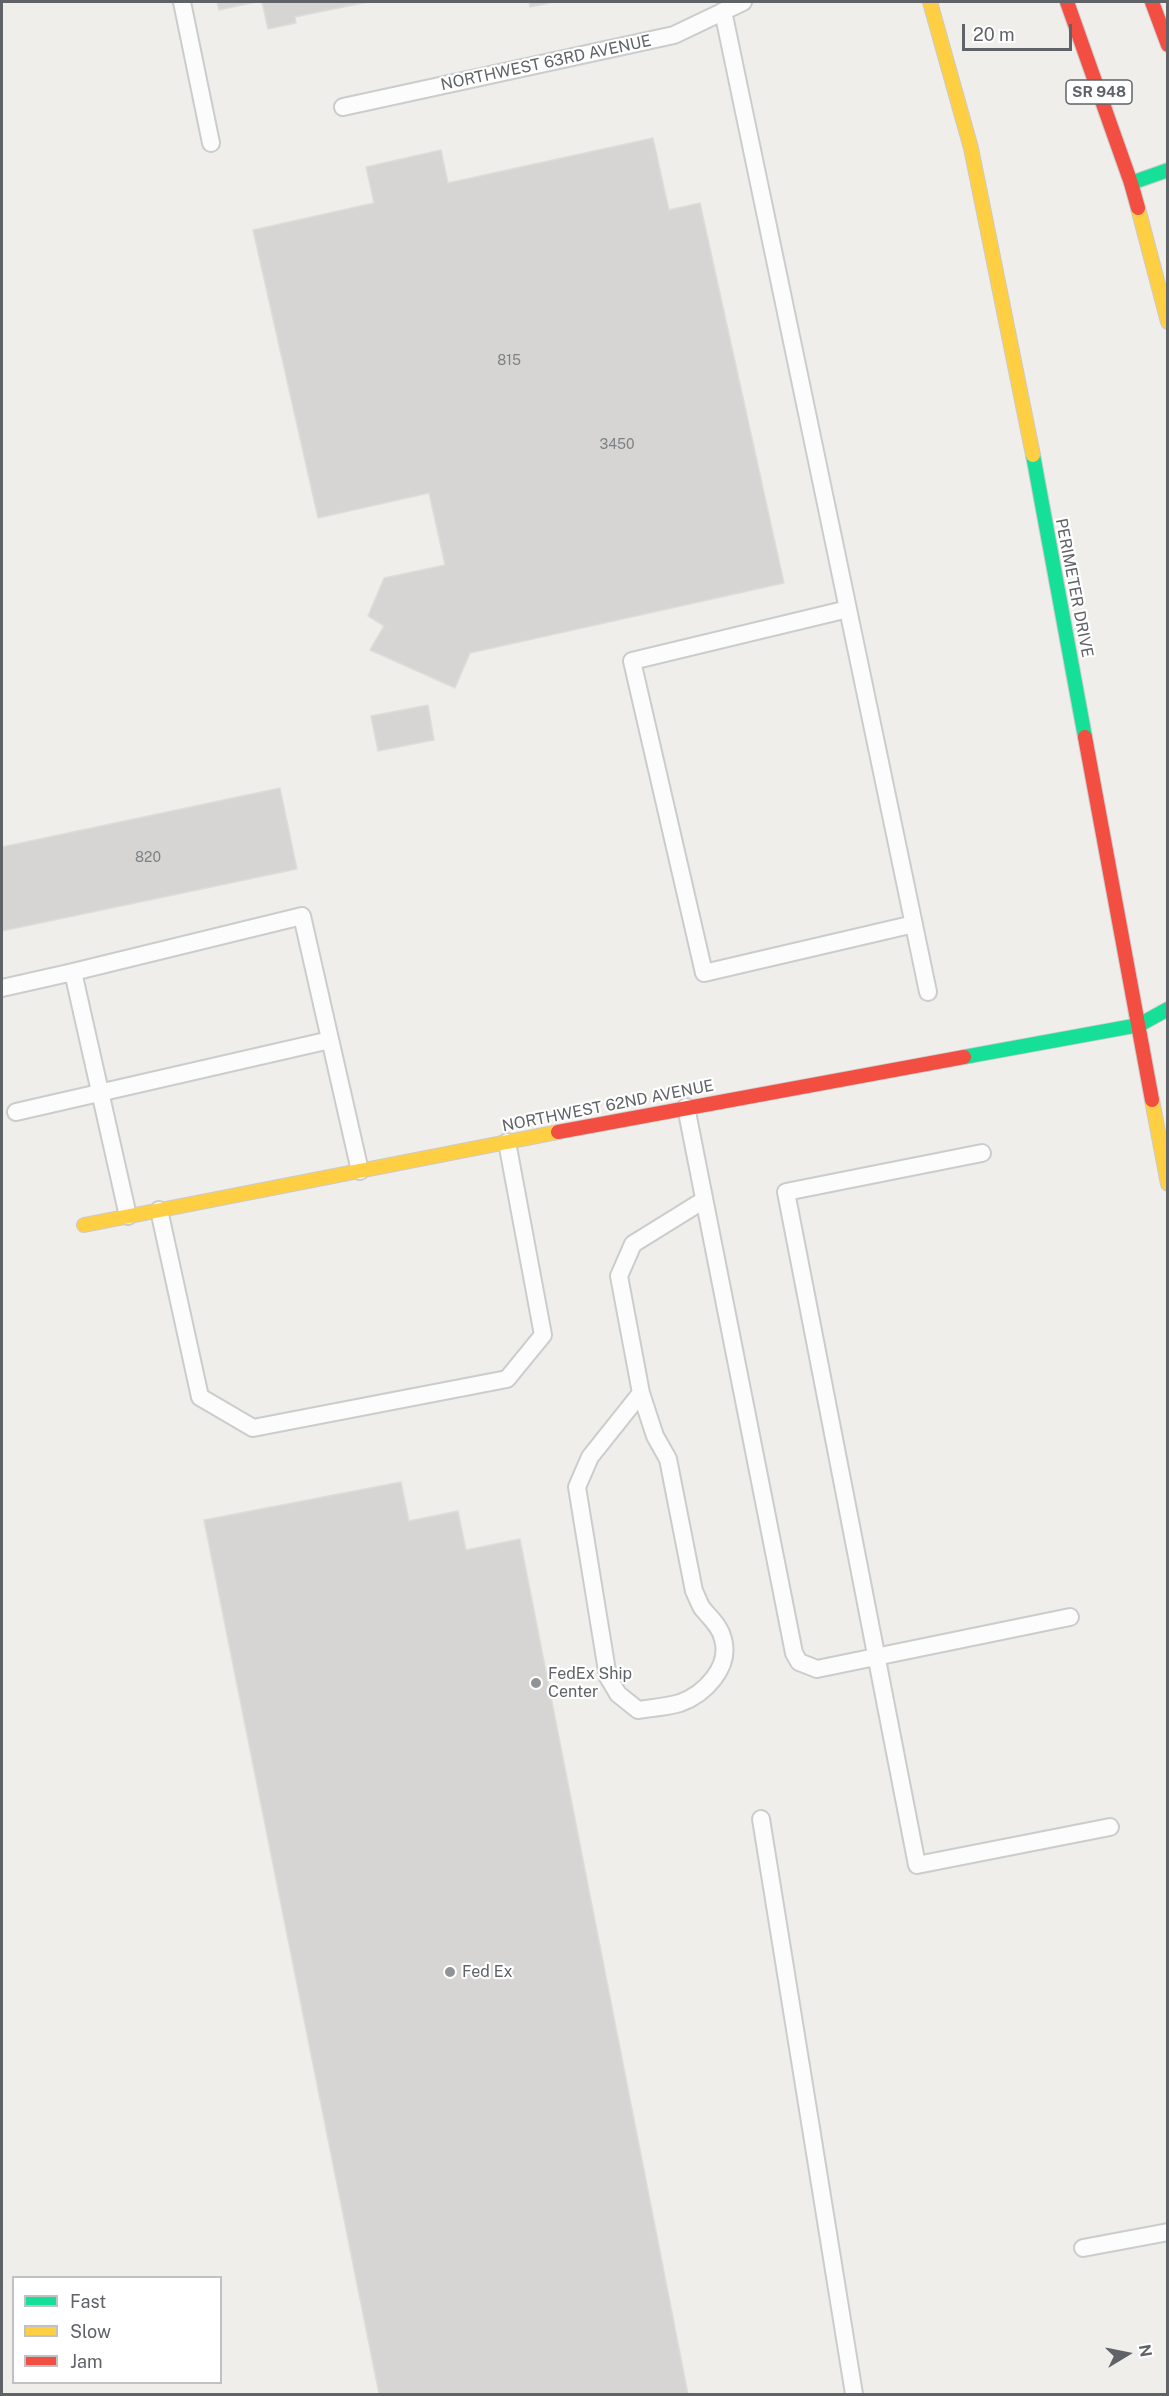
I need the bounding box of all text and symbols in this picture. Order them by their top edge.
scale bar [965,12,1074,50]
text: 20 m [973,24,1015,45]
street label: NORTHWEST 63RD AVENUE [439,31,653,95]
road number: SR 948 [1066,80,1132,104]
house number: 815 [497,353,521,369]
house number: 3450 [599,437,635,453]
street label: PERIMETER DRIVE [1051,517,1097,659]
house number: 820 [135,850,161,866]
street label: NORTHWEST 62ND AVENUE [500,1076,716,1136]
place label: FedEx Ship Center [548,1664,632,1702]
marker: FedEx Ship Center [529,1676,543,1690]
place label: Fed Ex [462,1962,513,1982]
marker: Fed Ex [443,1965,457,1979]
legend [12,2276,222,2384]
text: Fast [70,2291,106,2312]
text: Slow [70,2321,111,2342]
north arrow [1097,2324,1157,2384]
text: N [1135,2343,1156,2359]
text: Jam [70,2351,103,2372]

